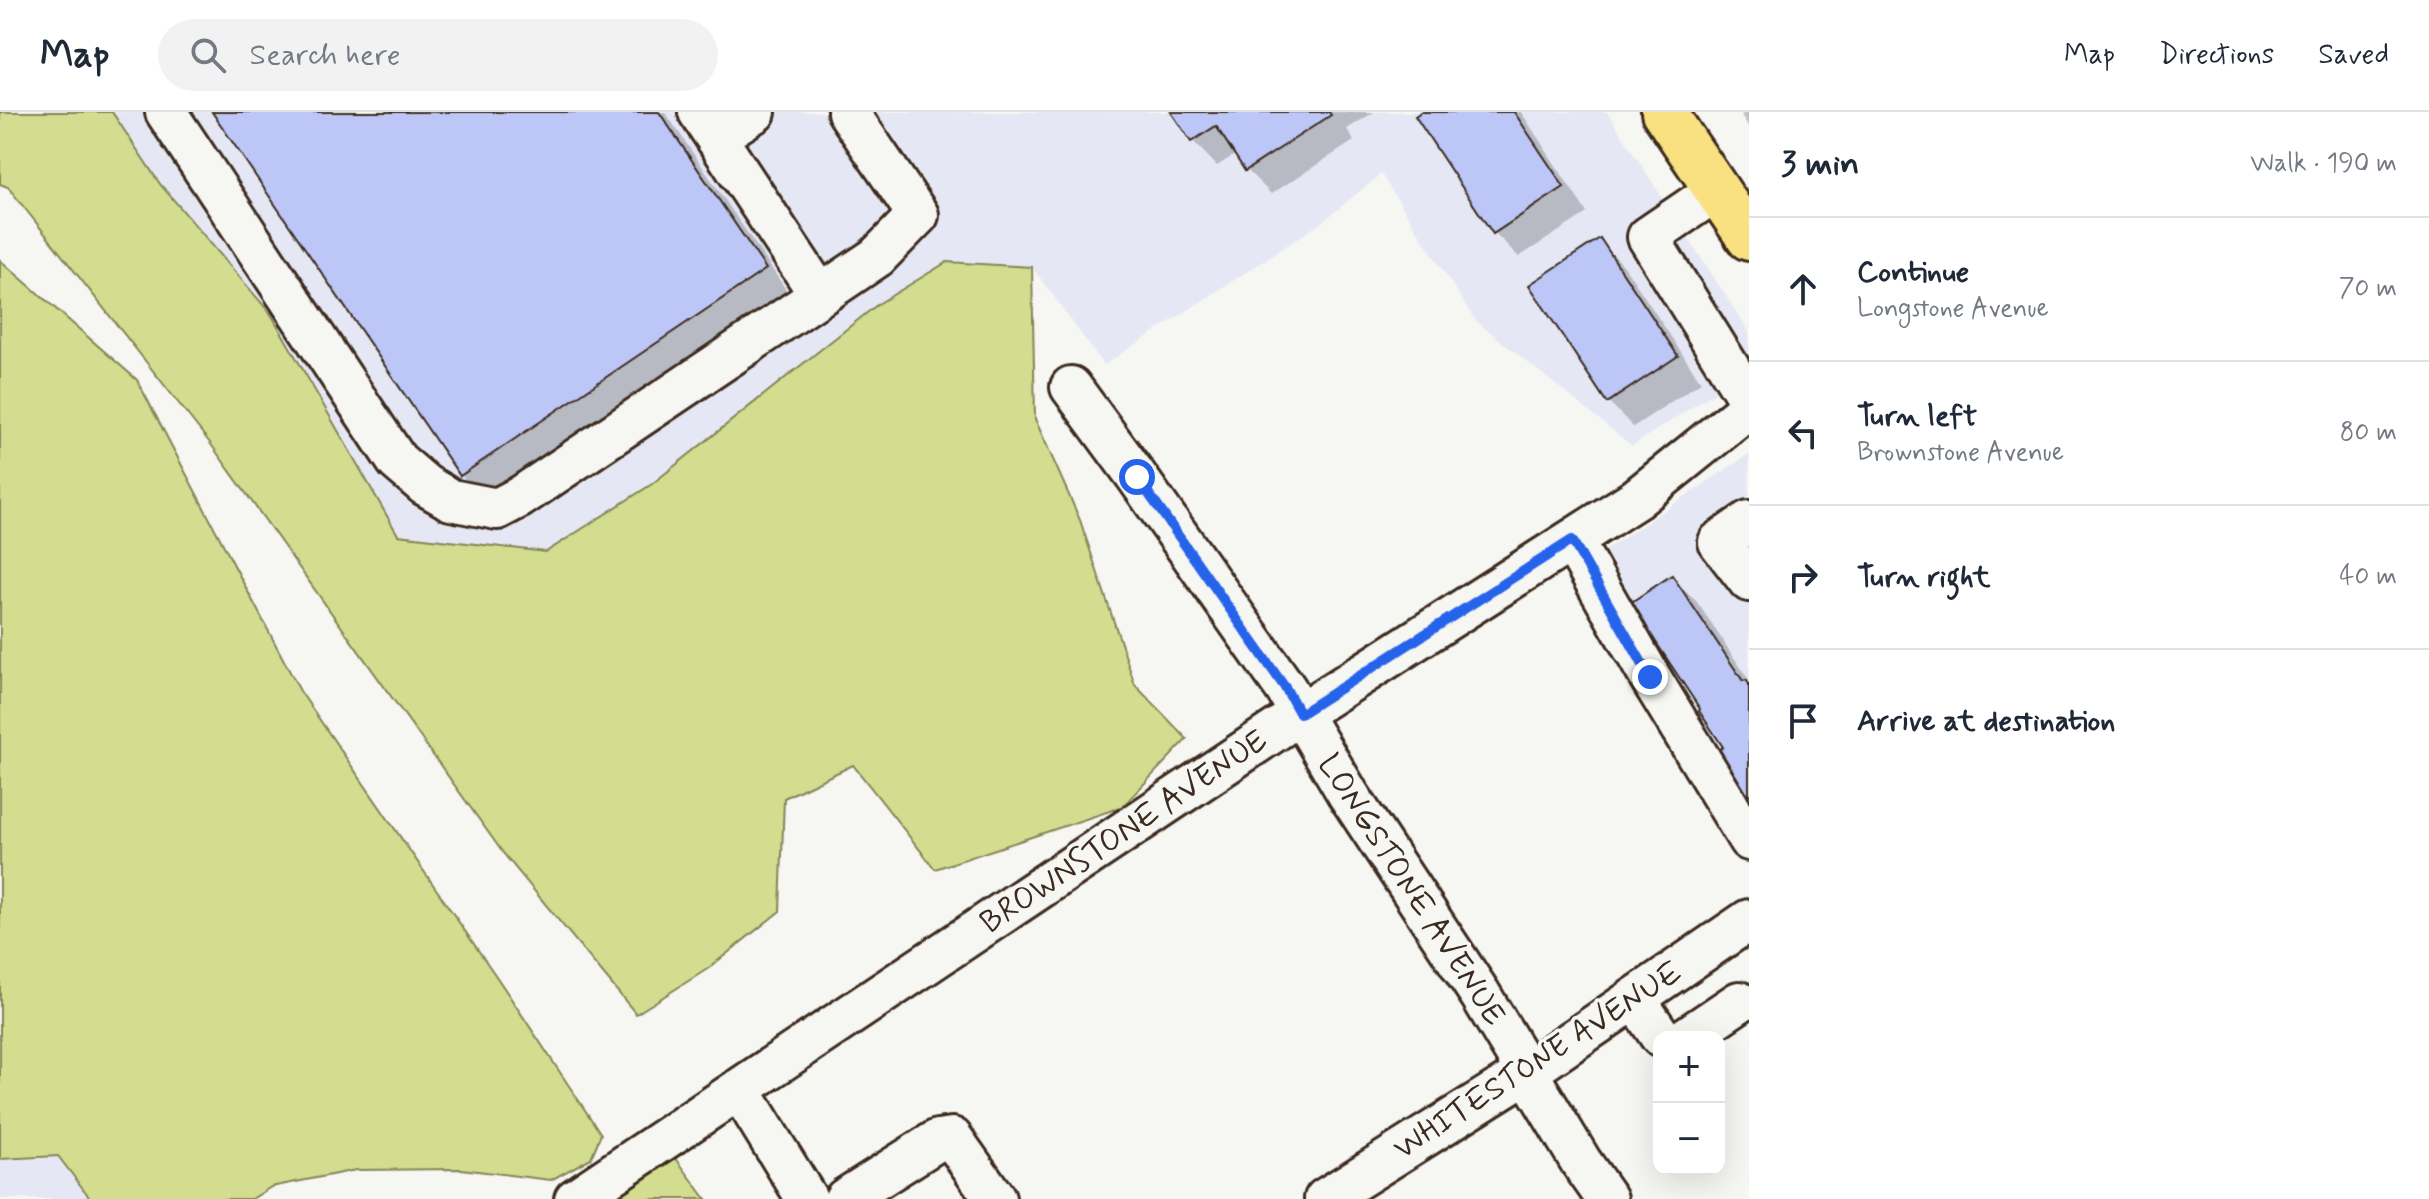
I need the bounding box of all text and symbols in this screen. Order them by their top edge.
search box [158,19,718,91]
text: Map [40,31,110,80]
icon: search [186,33,230,77]
text: Search here [250,36,401,75]
text: Map [2064,37,2115,74]
text: Directions [2159,37,2274,74]
text: Saved [2318,37,2389,74]
text: 3 min [1781,142,1859,187]
text: Walk · 190 m [2250,147,2397,181]
text: Continue [1857,253,1969,292]
icon: ahead [1781,267,1825,311]
text: 70 m [2339,272,2397,306]
text: Longstone Avenue [1857,292,2049,326]
text: Turn left [1857,397,1977,436]
icon: left [1781,411,1825,455]
text: 80 m [2340,416,2397,450]
text: Brownstone Avenue [1857,436,2064,470]
route start [1119,459,1155,495]
icon: right [1781,555,1825,599]
text: Turn right [1857,558,1990,597]
text: 40 m [2339,560,2397,594]
route end [1632,659,1668,695]
icon: arrive [1781,699,1825,743]
text: Arrive at destination [1857,702,2115,741]
street label: BROWNSTONE AVENUE [972,720,1276,944]
street label: LONGSTONE AVENUE [1307,746,1515,1034]
street label: WHITESTONE AVENUE [1386,952,1690,1170]
map controls [1653,1031,1725,1175]
button: + [1653,1031,1725,1103]
button: − [1653,1103,1725,1175]

